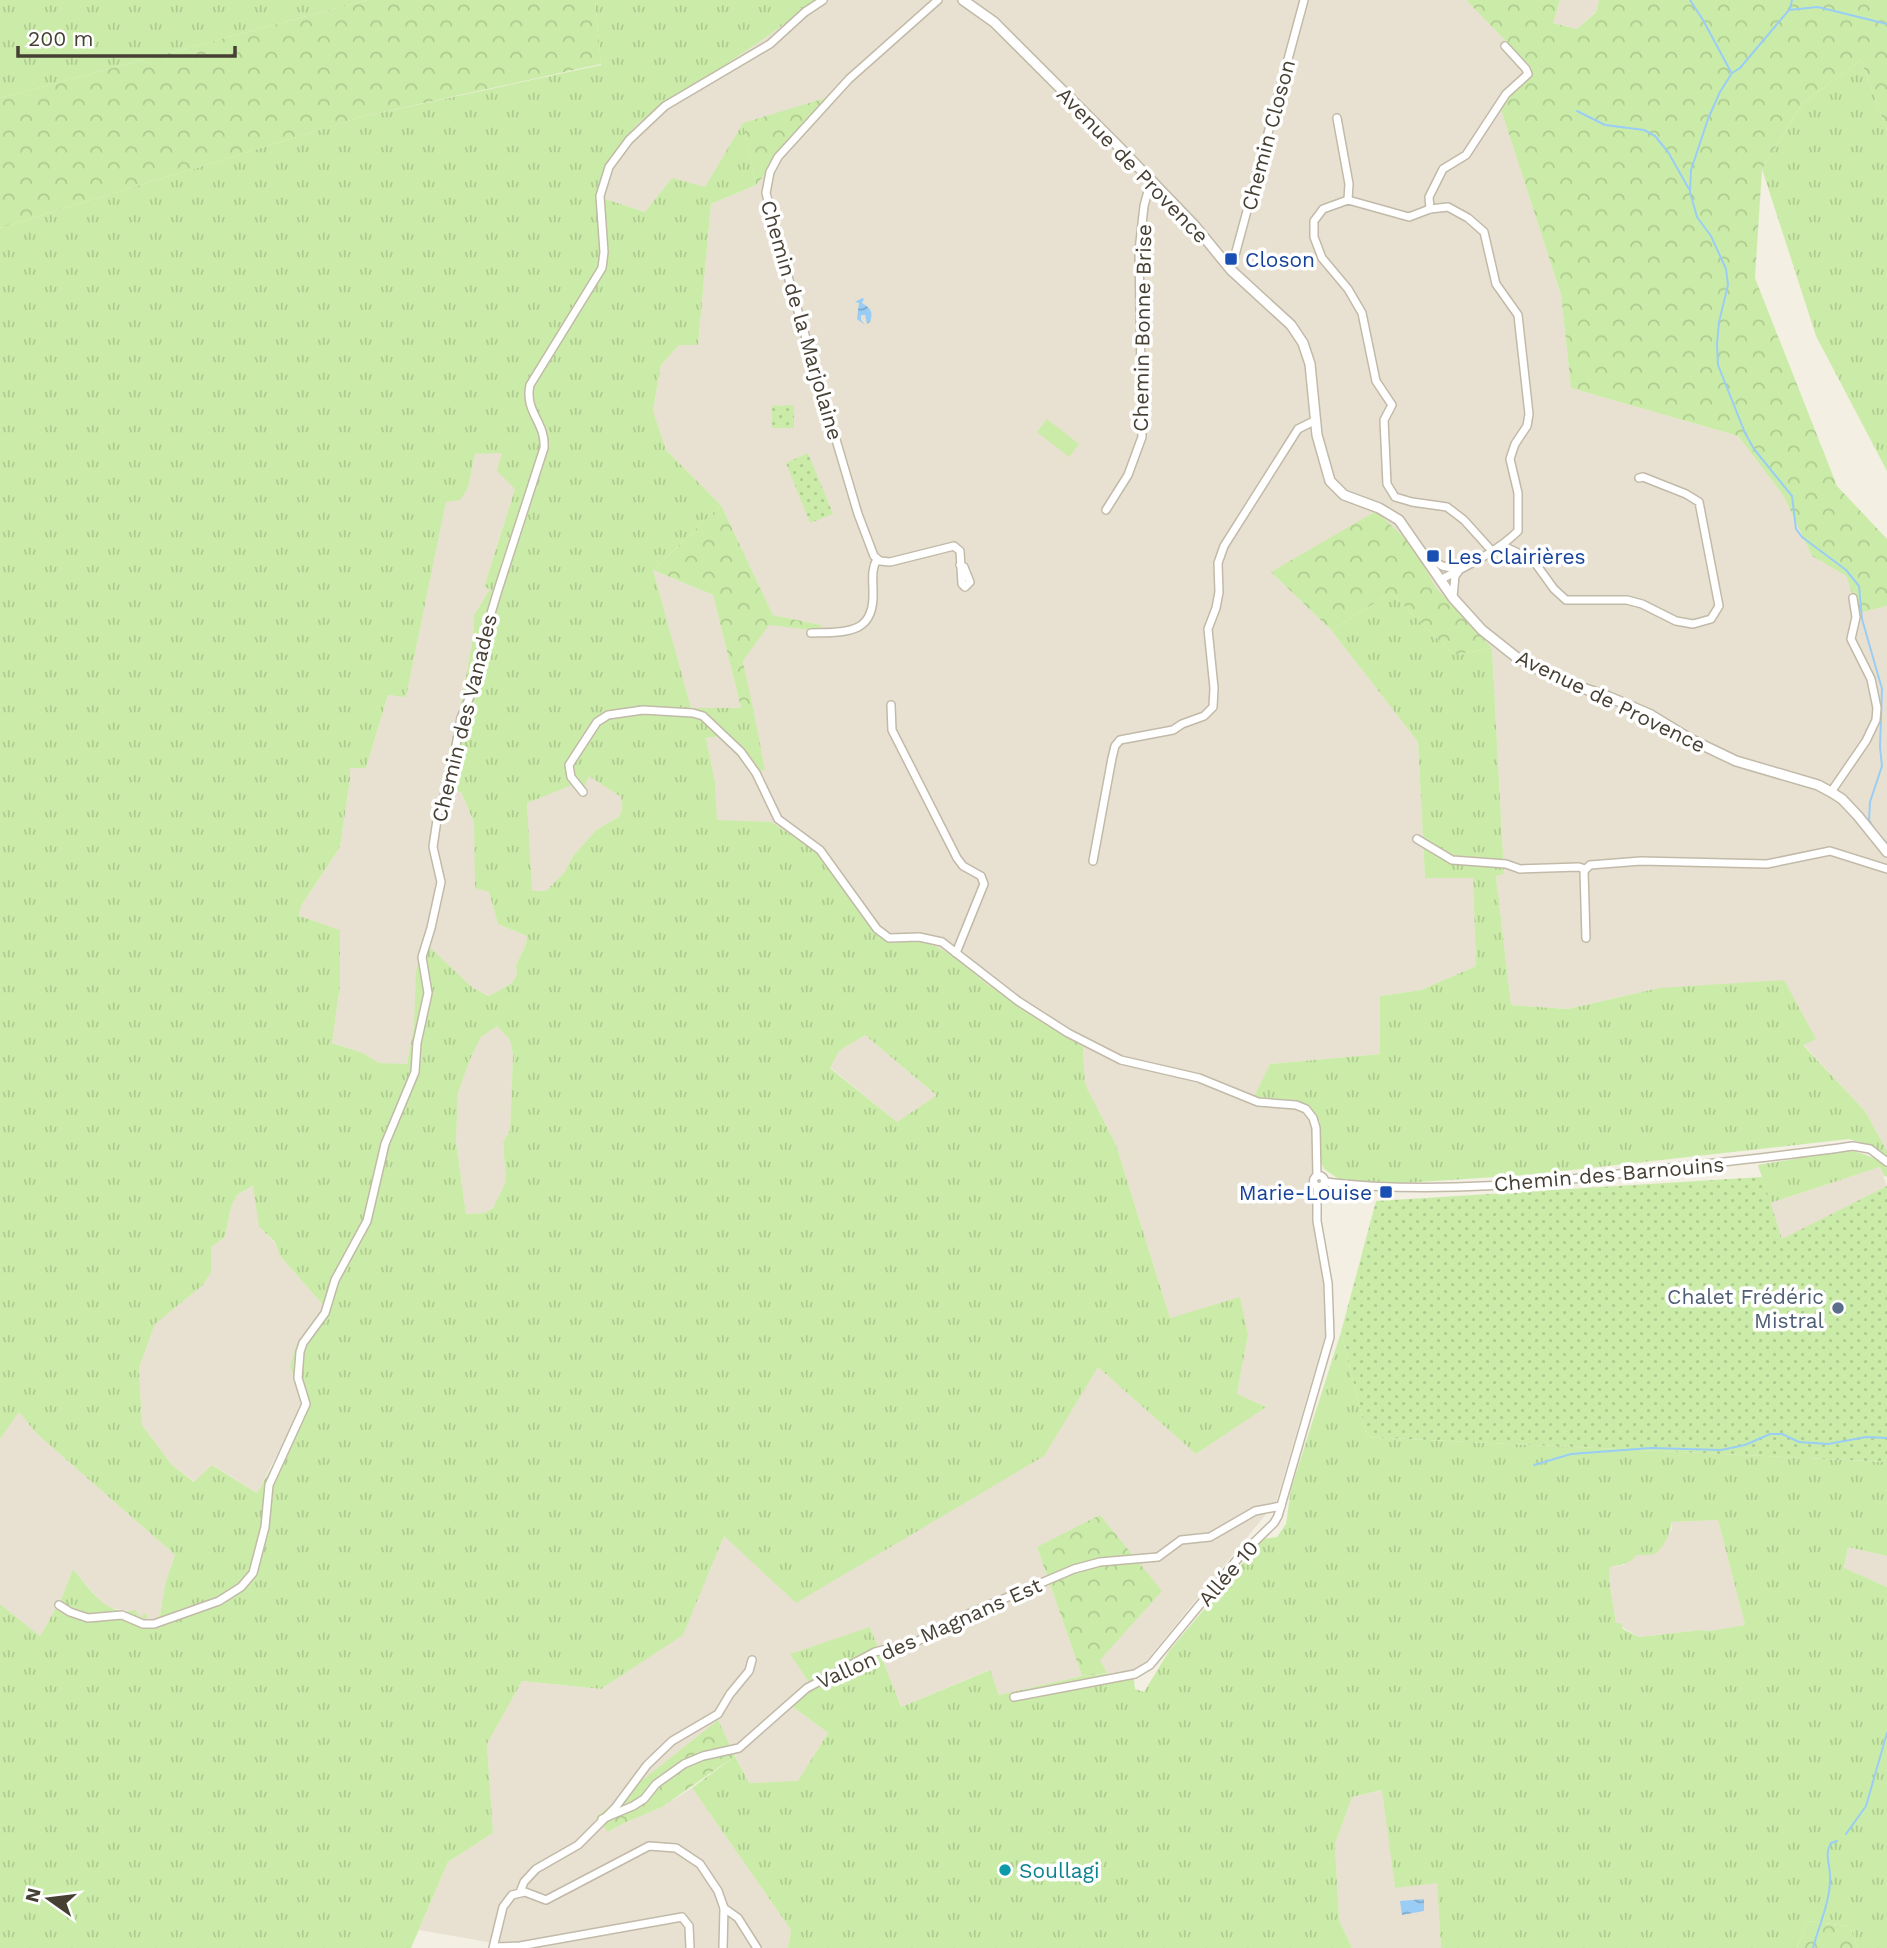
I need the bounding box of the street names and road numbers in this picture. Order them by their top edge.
street label: Chemin Closon [1236,57,1300,213]
street label: Avenue de Provence [1052,82,1214,248]
street label: Chemin de la Marjolaine [756,197,848,443]
street label: Chemin Bonne Brise [1128,224,1156,432]
street label: Chemin des Vanades [426,611,502,825]
street label: Avenue de Provence [1512,644,1710,758]
street label: Chemin des Barnouins [1493,1151,1725,1197]
street label: Allée 10 [1193,1535,1263,1611]
street label: Vallon des Magnans Est [813,1572,1046,1694]

